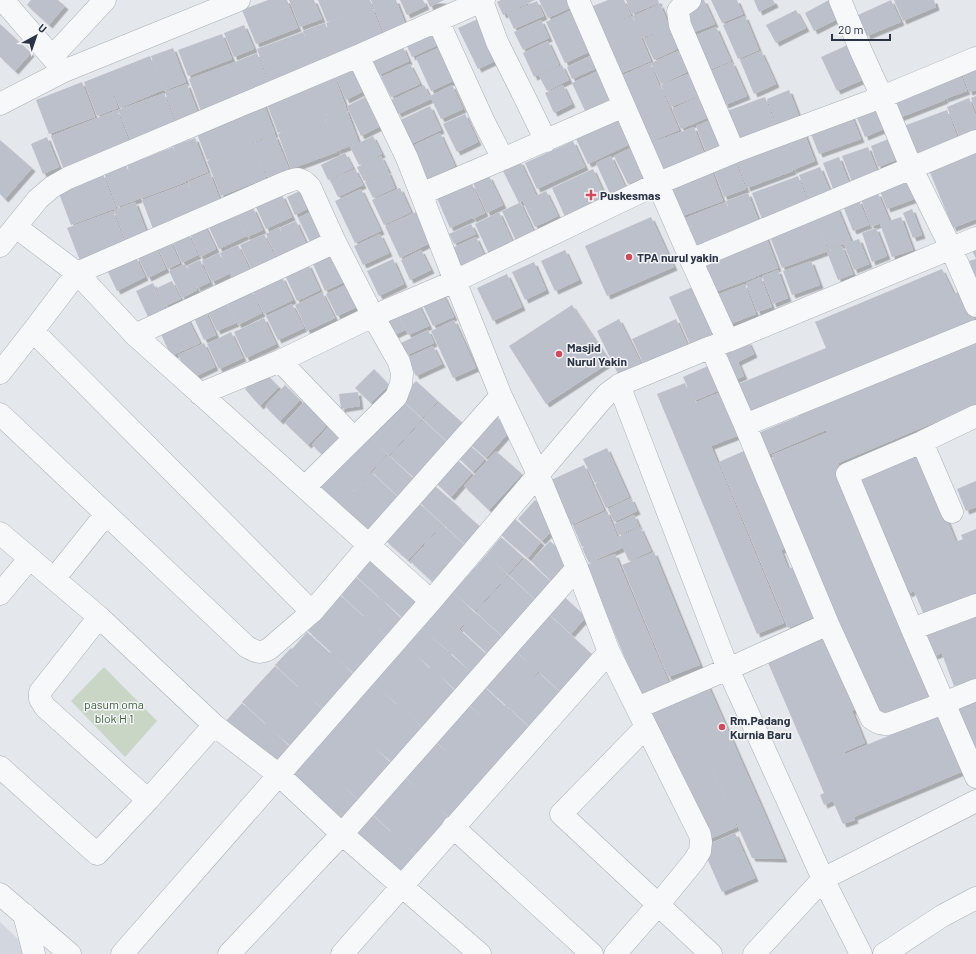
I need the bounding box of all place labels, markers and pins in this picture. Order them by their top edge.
place label: Puskesmas [600,188,660,202]
marker: Puskesmas [585,189,597,201]
place label: TPA nurul yakin [637,250,719,264]
marker: TPA nurul yakin [624,252,634,262]
place label: Masjid Nurul Yakin [567,340,627,368]
marker: Masjid Nurul Yakin [554,349,564,359]
place label: Rm.Padang Kurnia Baru [730,713,792,741]
marker: Rm.Padang Kurnia Baru [717,722,727,732]

